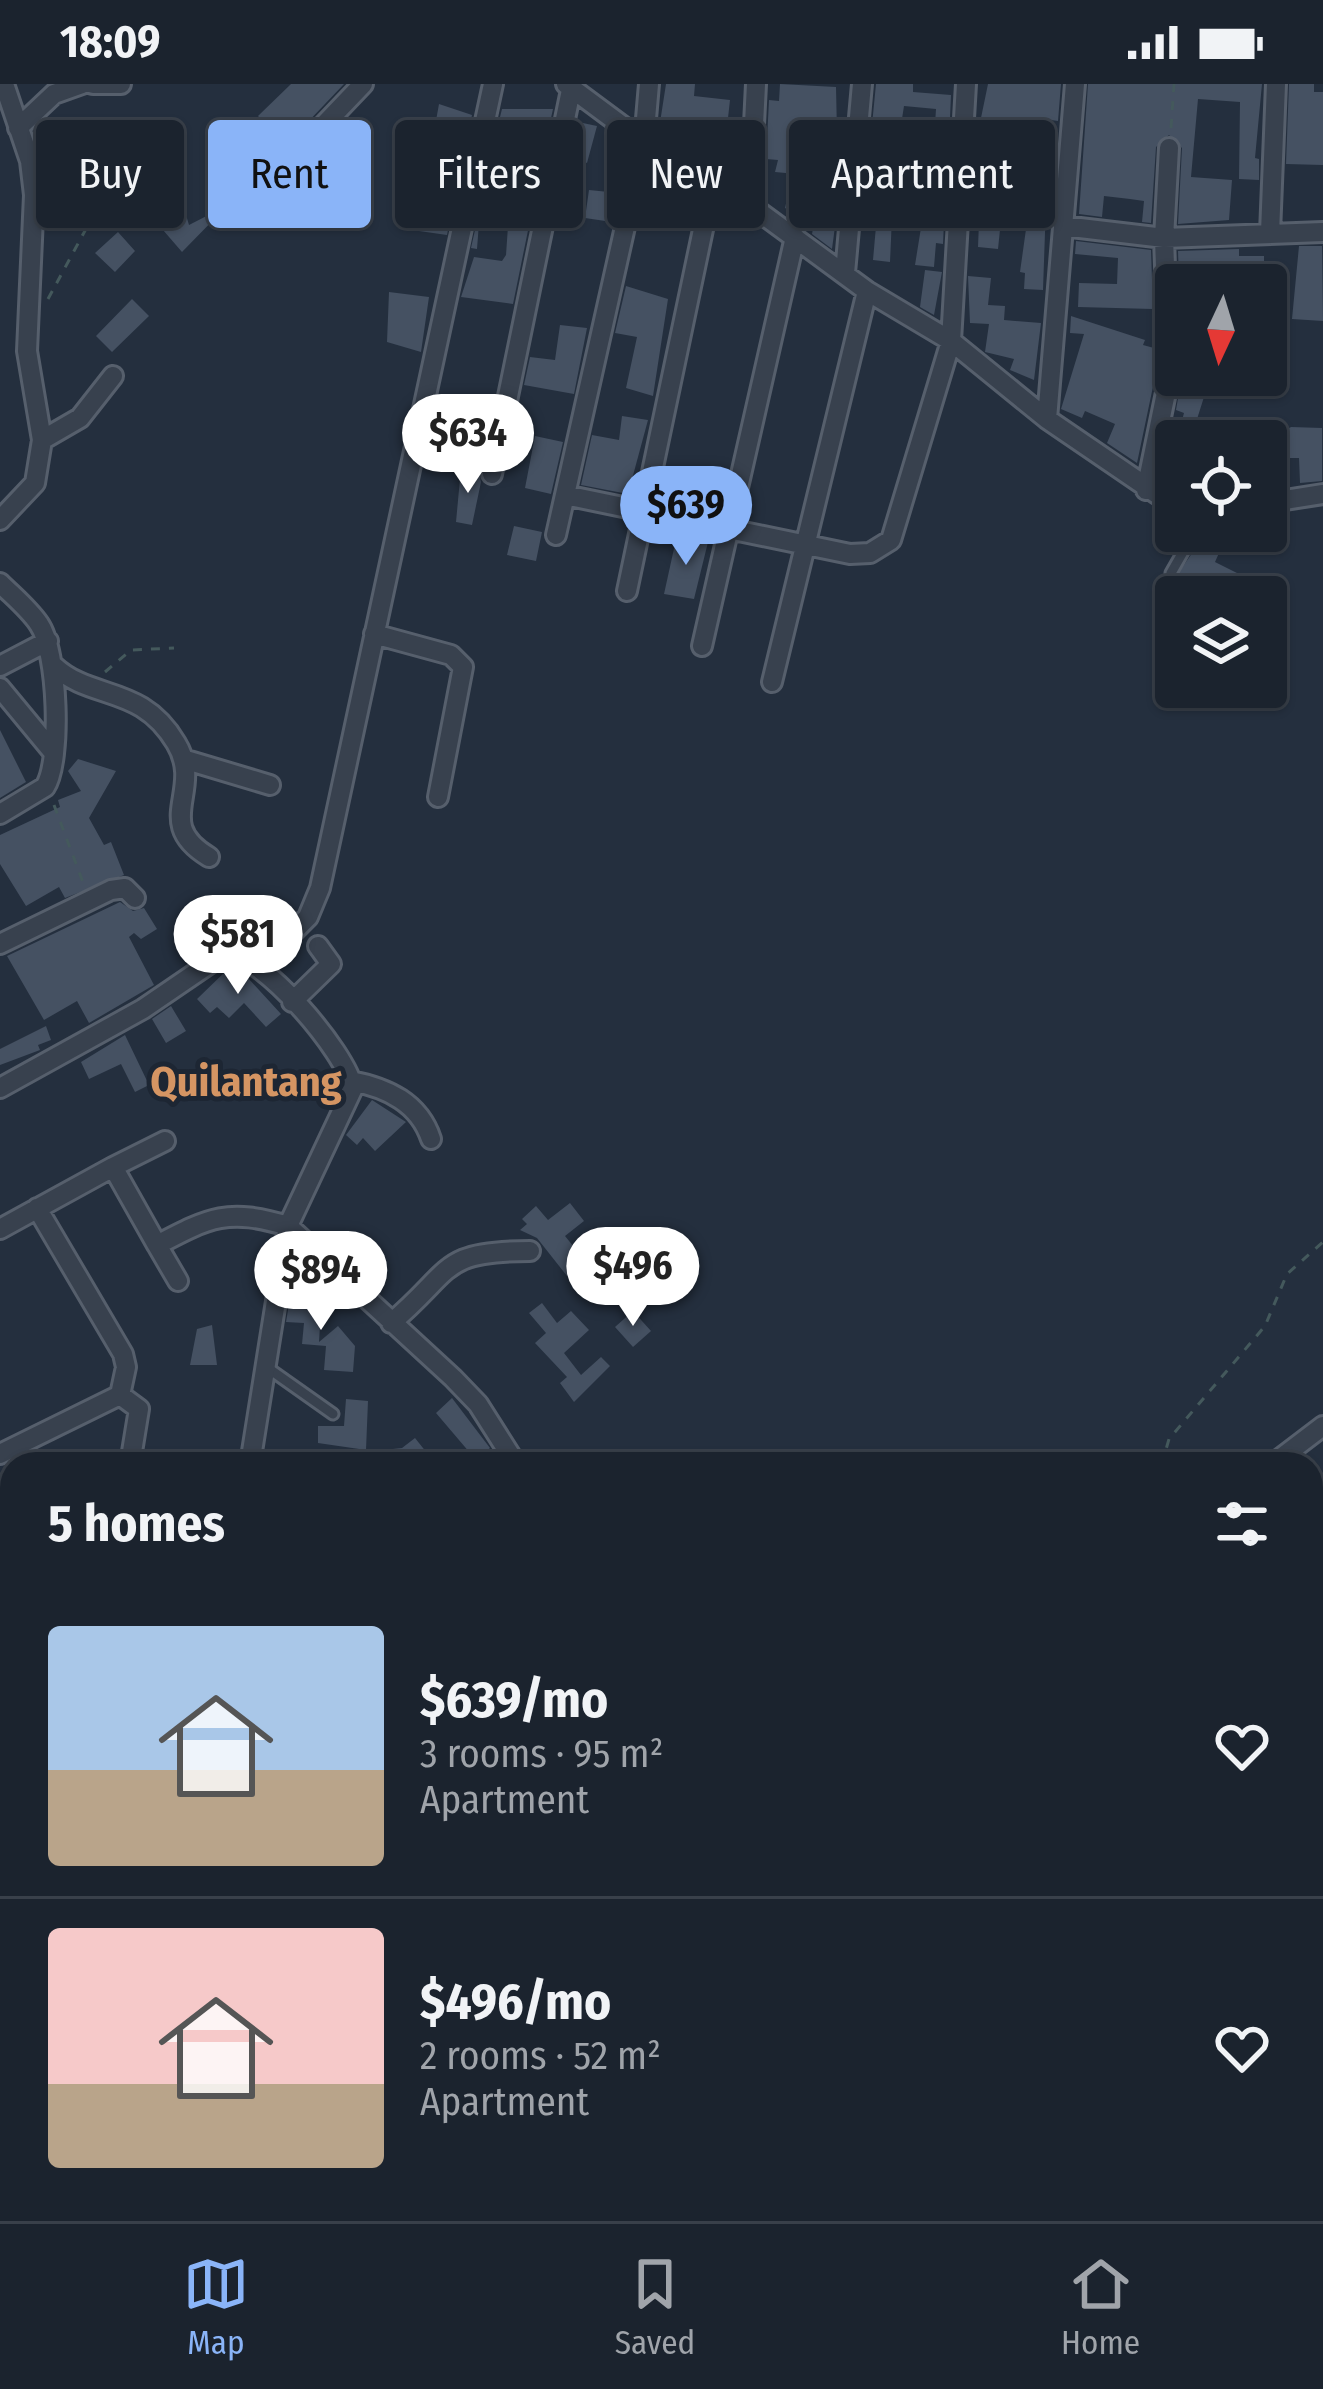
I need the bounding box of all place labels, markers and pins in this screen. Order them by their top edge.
pin: $634 [397,394,539,496]
pin: $639 [615,466,757,568]
pin: $581 [167,895,309,997]
pin: $496 [562,1227,704,1329]
pin: $894 [250,1231,392,1333]

